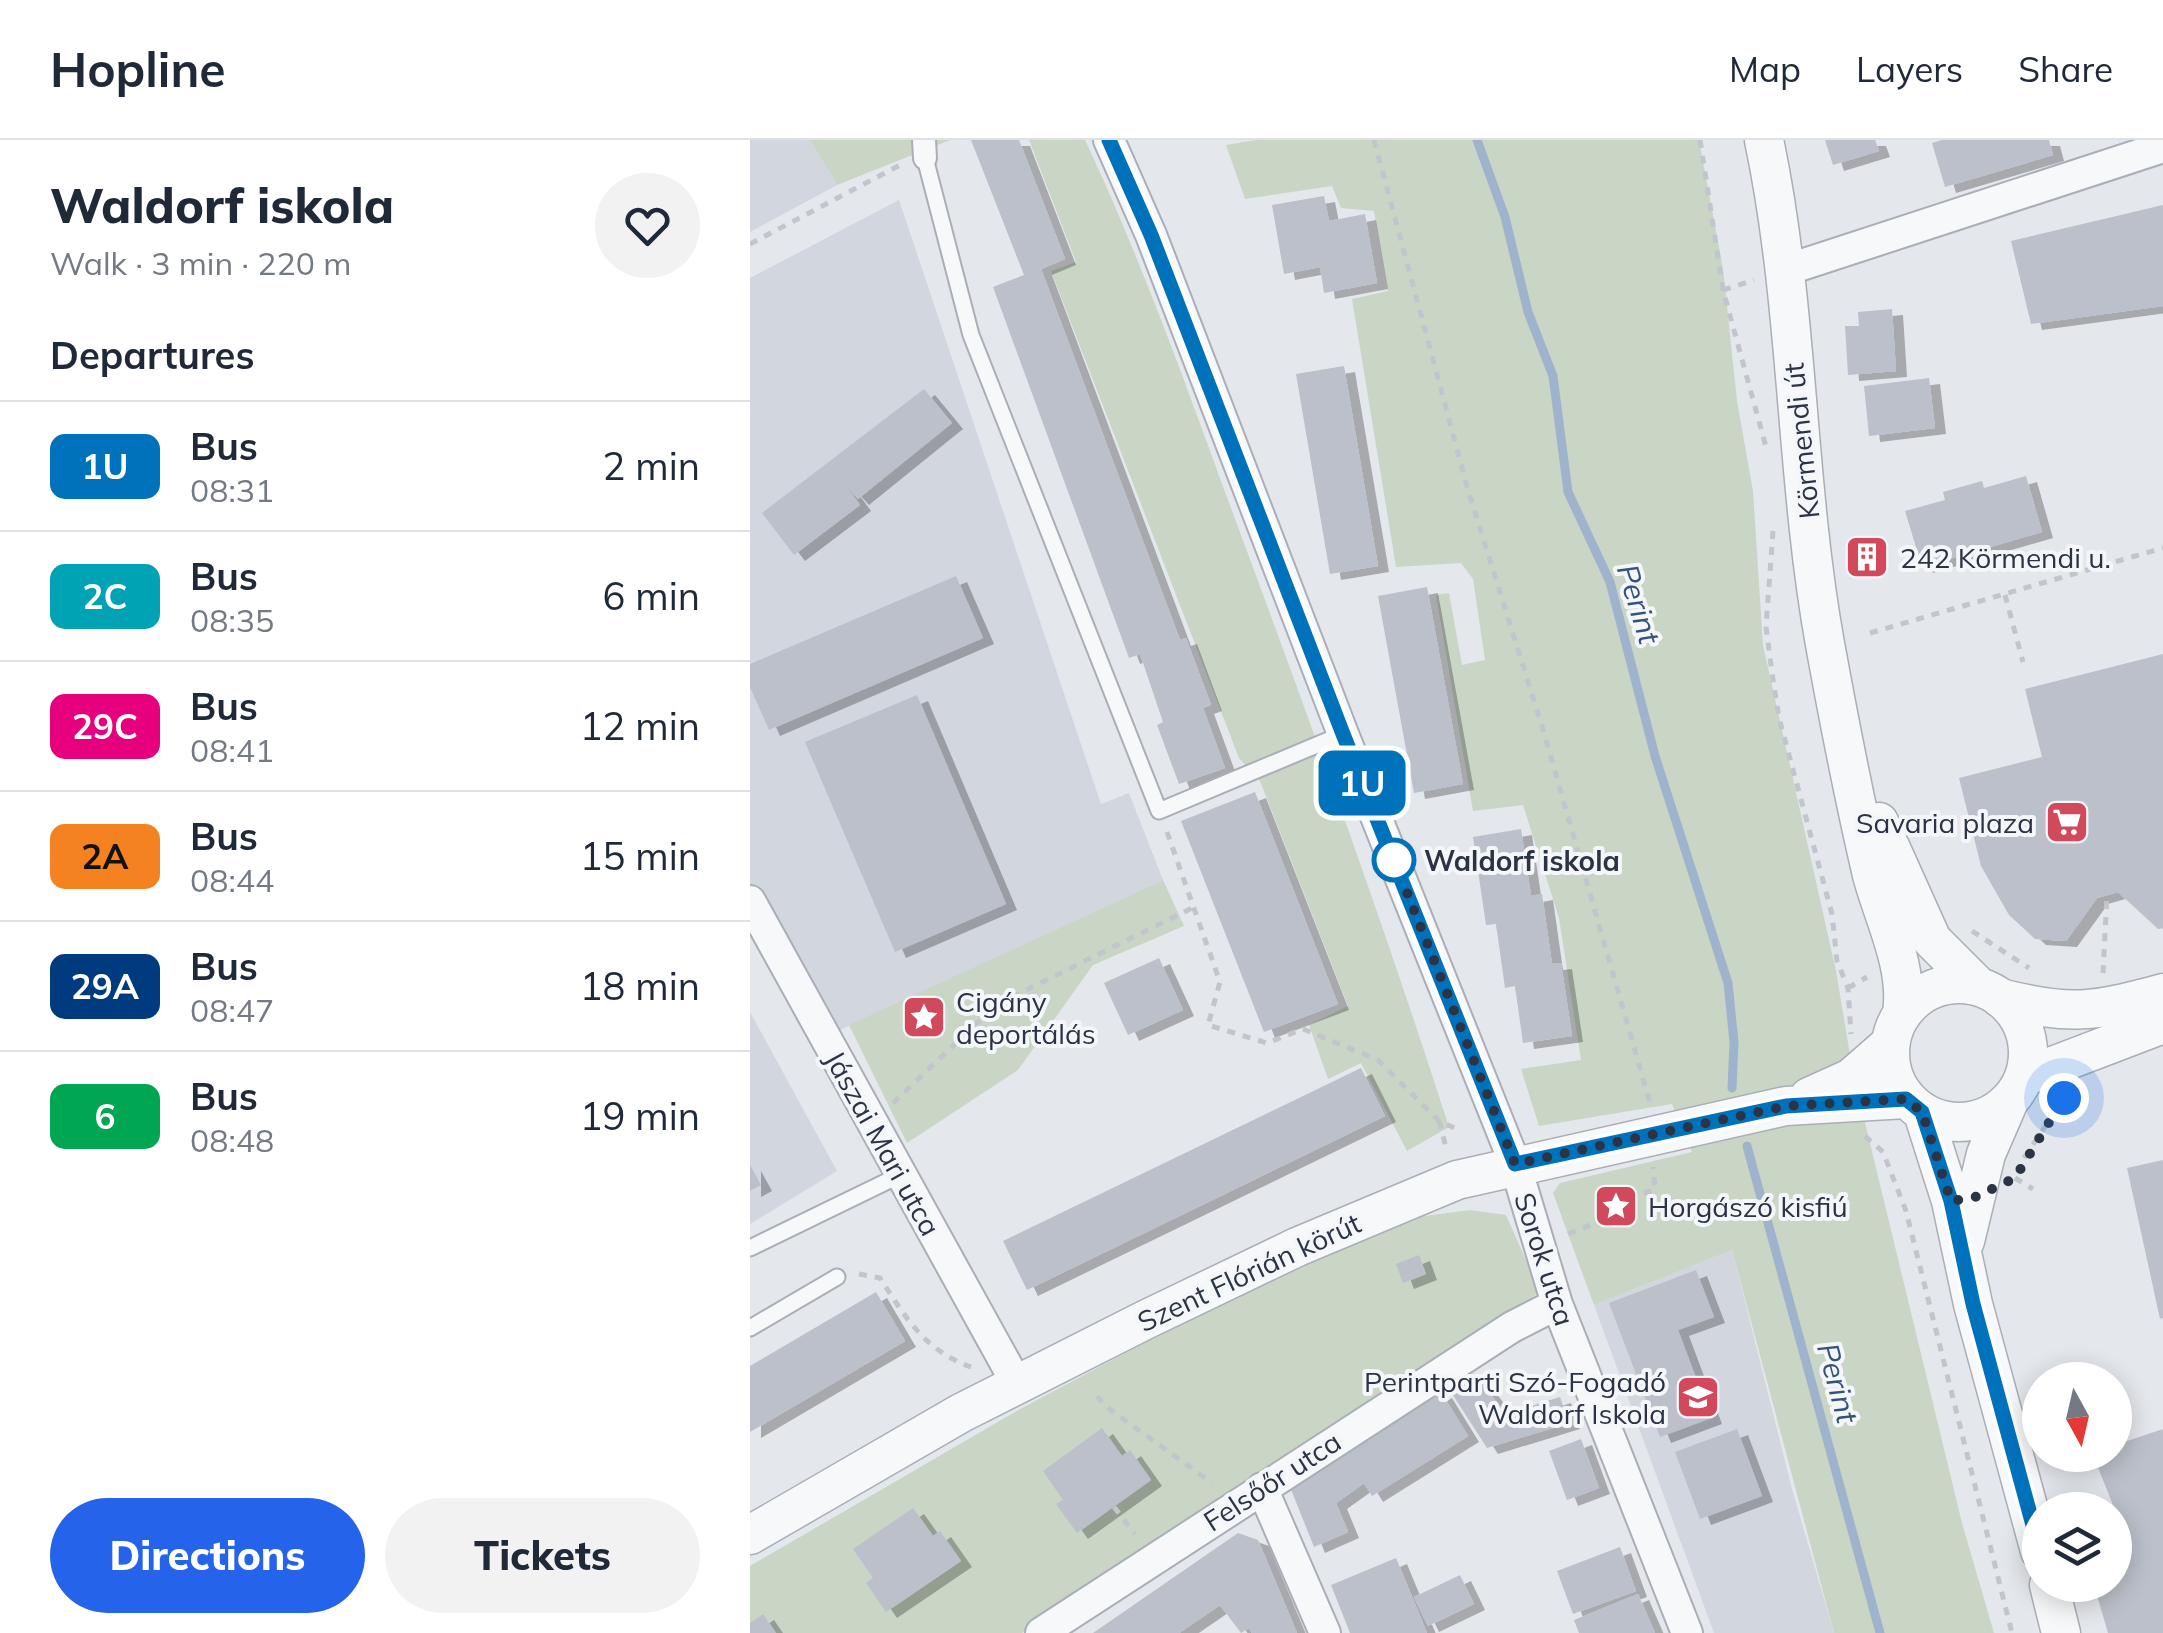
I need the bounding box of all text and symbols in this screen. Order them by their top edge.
text: Hopline [50,39,226,99]
text: Map [1729,47,1801,91]
text: Layers [1856,47,1963,91]
text: Share [2018,47,2113,91]
button: heart [595,173,700,278]
text: Waldorf iskola [50,175,394,235]
text: Walk · 3 min · 220 m [50,243,351,283]
text: Departures [50,331,254,379]
street label: Körmendi út [1775,361,1827,521]
text: Bus [190,422,258,470]
text: 2 min [603,442,700,490]
text: 1U [82,444,128,488]
text: 08:31 [190,470,274,510]
building icon: 242 Körmendi u. [1844,534,1890,580]
place label: 242 Körmendi u. [1900,540,2111,575]
text: Bus [190,552,258,600]
water label: Perint [1609,560,1669,650]
text: 6 min [603,572,700,620]
text: 2C [83,574,127,618]
text: 08:35 [190,600,274,640]
text: Bus [190,682,258,730]
text: 12 min [580,702,700,750]
text: 29C [72,704,138,748]
text: 08:41 [190,730,274,770]
line badge: 1U [1317,750,1407,816]
text: 1U [1339,761,1385,805]
supermarket icon: Savaria plaza [2044,799,2090,845]
place label: Savaria plaza [1856,805,2034,840]
text: Bus [190,812,258,860]
text: 15 min [580,832,700,880]
text: 2A [81,834,129,878]
marker: Waldorf iskola [1373,839,1415,881]
place label: Waldorf iskola [1424,843,1620,878]
text: 08:44 [190,860,274,900]
text: Bus [190,942,258,990]
text: 18 min [580,962,700,1010]
text: 29A [71,964,139,1008]
place label: Cigány deportálás [956,984,1096,1051]
text: 08:47 [190,990,274,1030]
place icon: Cigány deportálás [901,994,947,1040]
street label: Jászai Mari utca [818,1044,948,1242]
text: Bus [190,1072,258,1120]
your location [2039,1073,2089,1123]
text: 19 min [580,1092,700,1140]
text: 6 [94,1094,116,1138]
text: 08:48 [190,1120,274,1160]
place icon: Horgászó kisfiú [1593,1183,1639,1229]
street label: Sorok utca [1507,1188,1583,1330]
place label: Horgászó kisfiú [1648,1189,1848,1224]
street label: Szent Flórián körút [1132,1205,1366,1339]
water label: Perint [1809,1339,1867,1429]
north arrow [2022,1362,2132,1472]
map controls [2022,1362,2132,1602]
place label: Perintparti Szó-Fogadó Waldorf Iskola [1364,1364,1666,1431]
school or university icon: Perintparti Szó-Fogadó Waldorf Iskola [1675,1374,1721,1420]
street label: Felsőőr utca [1197,1424,1347,1538]
button: layers [2022,1492,2132,1602]
button: Directions [50,1498,365,1613]
button: Tickets [385,1498,700,1613]

